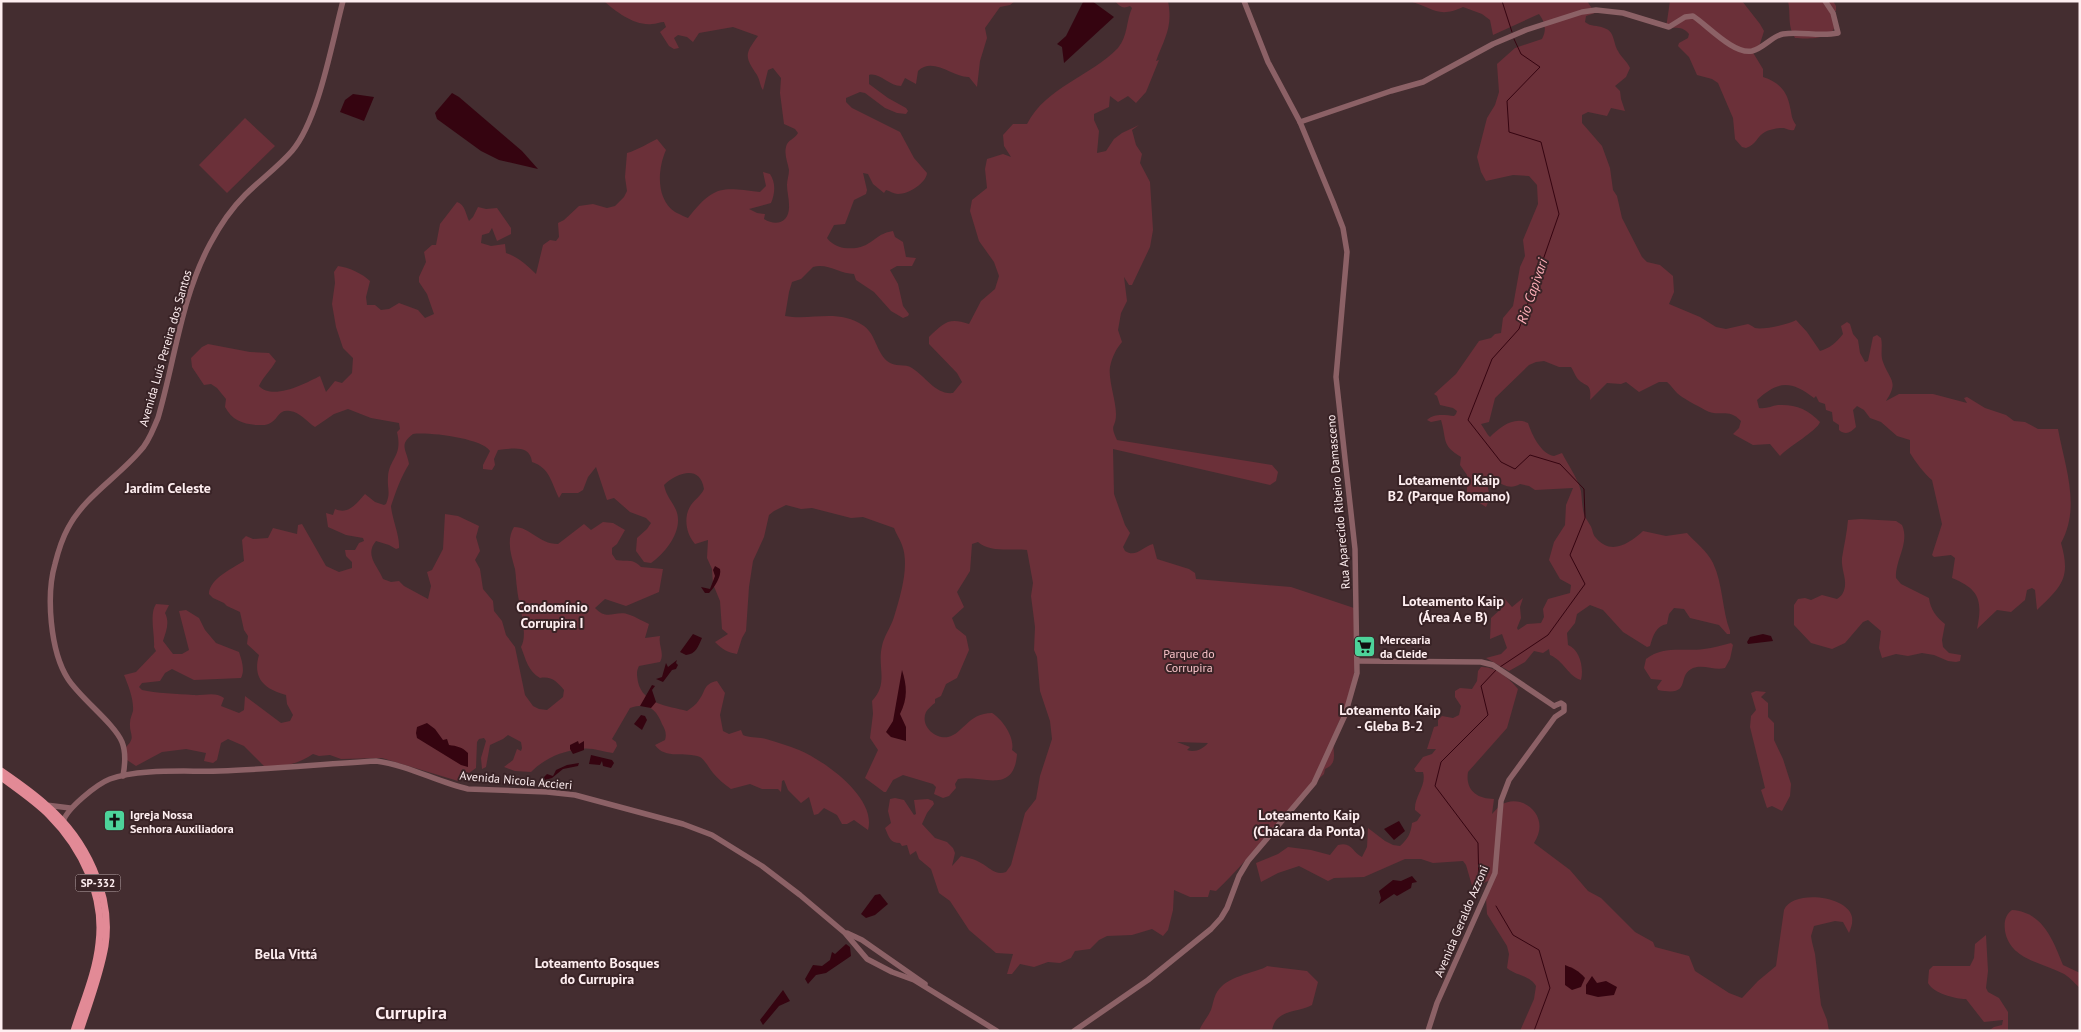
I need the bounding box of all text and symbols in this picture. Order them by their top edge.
water label: Rio Capivari [1512,256,1552,326]
street label: Avenida Luís Pereira dos Santos [135,268,195,428]
street label: Rua Aparecido Ribeiro Damasceno [1323,414,1353,590]
district label: Loteamento Kaip B2 (Parque Romano) [1388,471,1510,505]
district label: Jardim Celeste [124,479,211,497]
district label: Loteamento Kaip (Área A e B) [1402,592,1504,626]
district label: Condomínio Corrupira I [516,598,588,632]
place label: Mercearia da Cleide [1380,632,1430,661]
supermarket icon: Mercearia da Cleide [1352,634,1376,658]
park label: Parque do Corrupira [1163,646,1215,675]
district label: Loteamento Kaip - Gleba B-2 [1339,701,1441,735]
street label: Avenida Nicola Accieri [459,768,573,792]
district label: Loteamento Kaip (Chácara da Ponta) [1253,806,1365,840]
place label: Igreja Nossa Senhora Auxiliadora [130,807,234,836]
church icon: Igreja Nossa Senhora Auxiliadora [102,809,126,833]
street label: Avenida Geraldo Azzoni [1431,863,1491,979]
road number: SP-332 [76,874,120,891]
district label: Bella Vittá [255,945,317,963]
district label: Loteamento Bosques do Currupira [535,954,659,988]
district label: Currupira [375,1001,447,1024]

